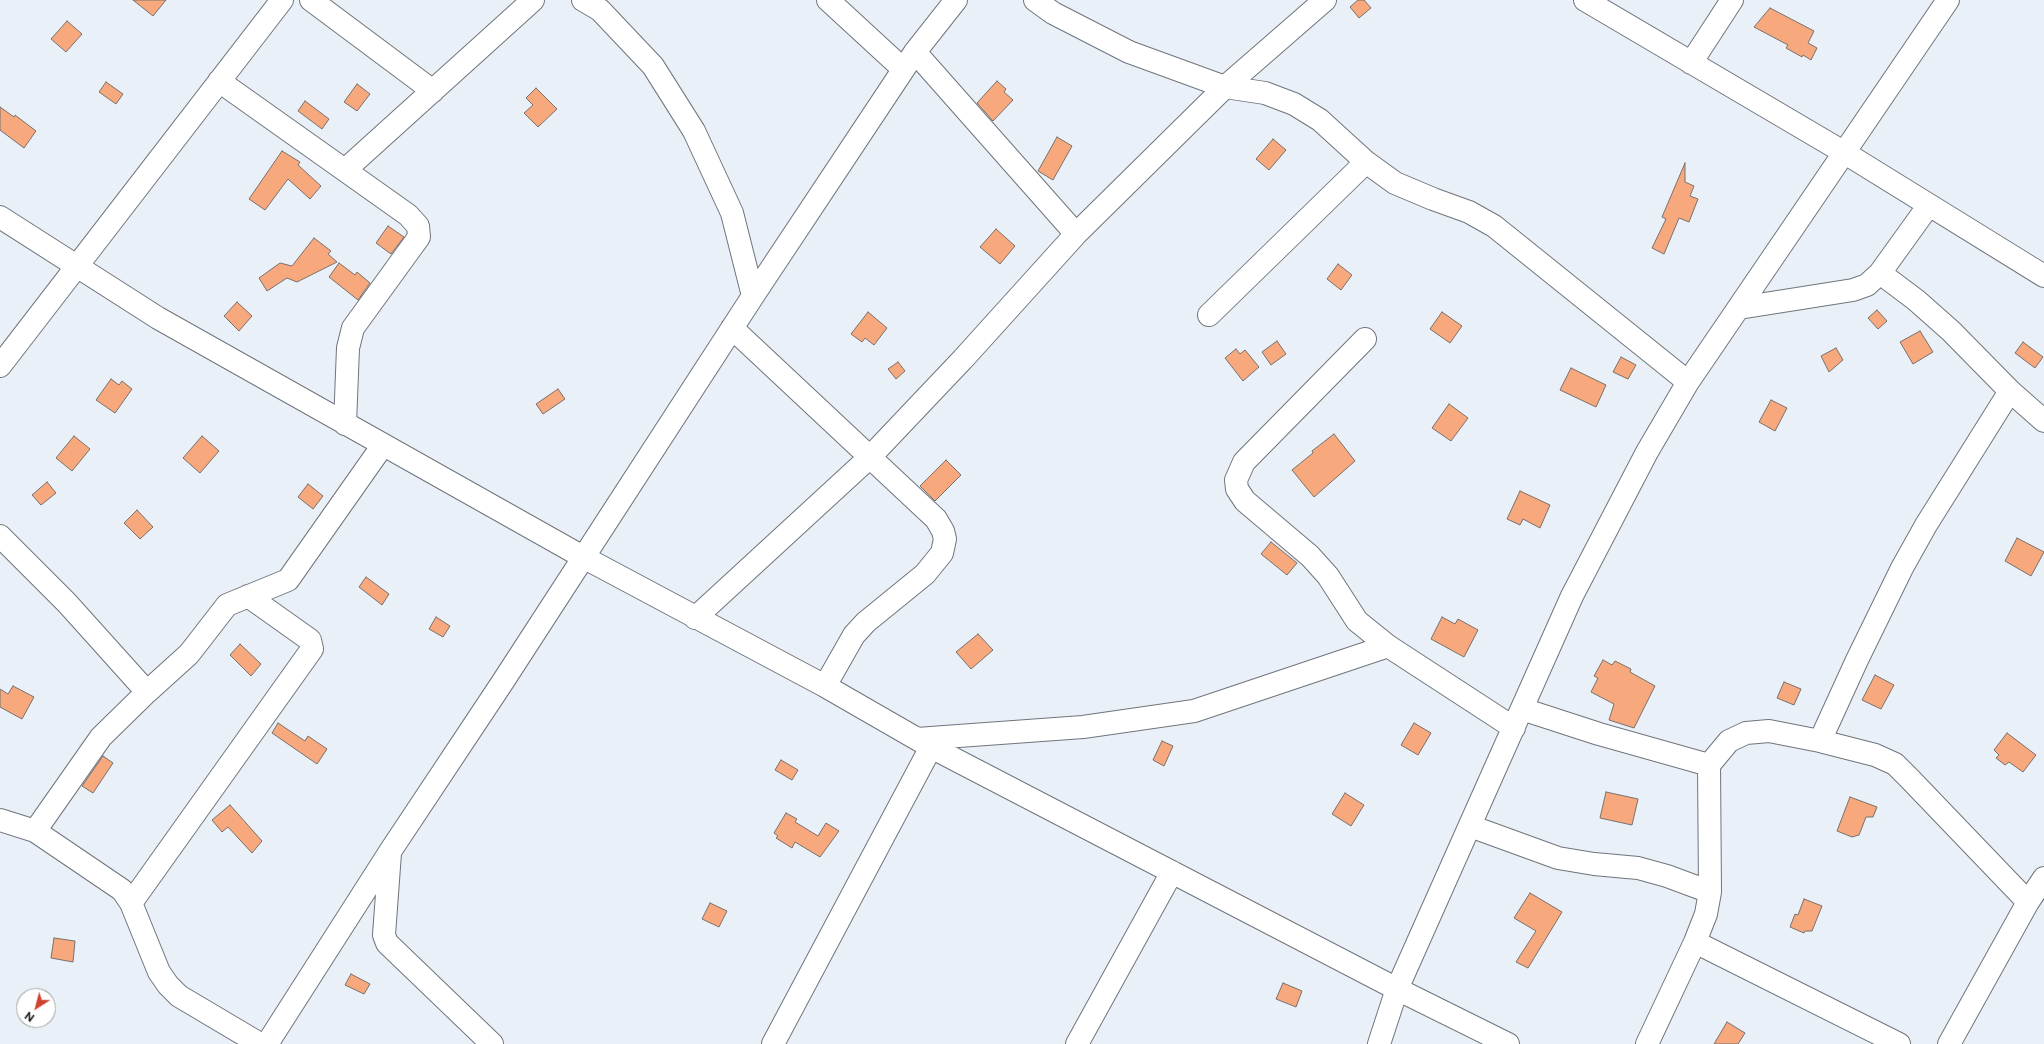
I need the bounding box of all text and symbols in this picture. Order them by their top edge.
north arrow [16,988,56,1028]
text: N [23,1010,37,1024]

